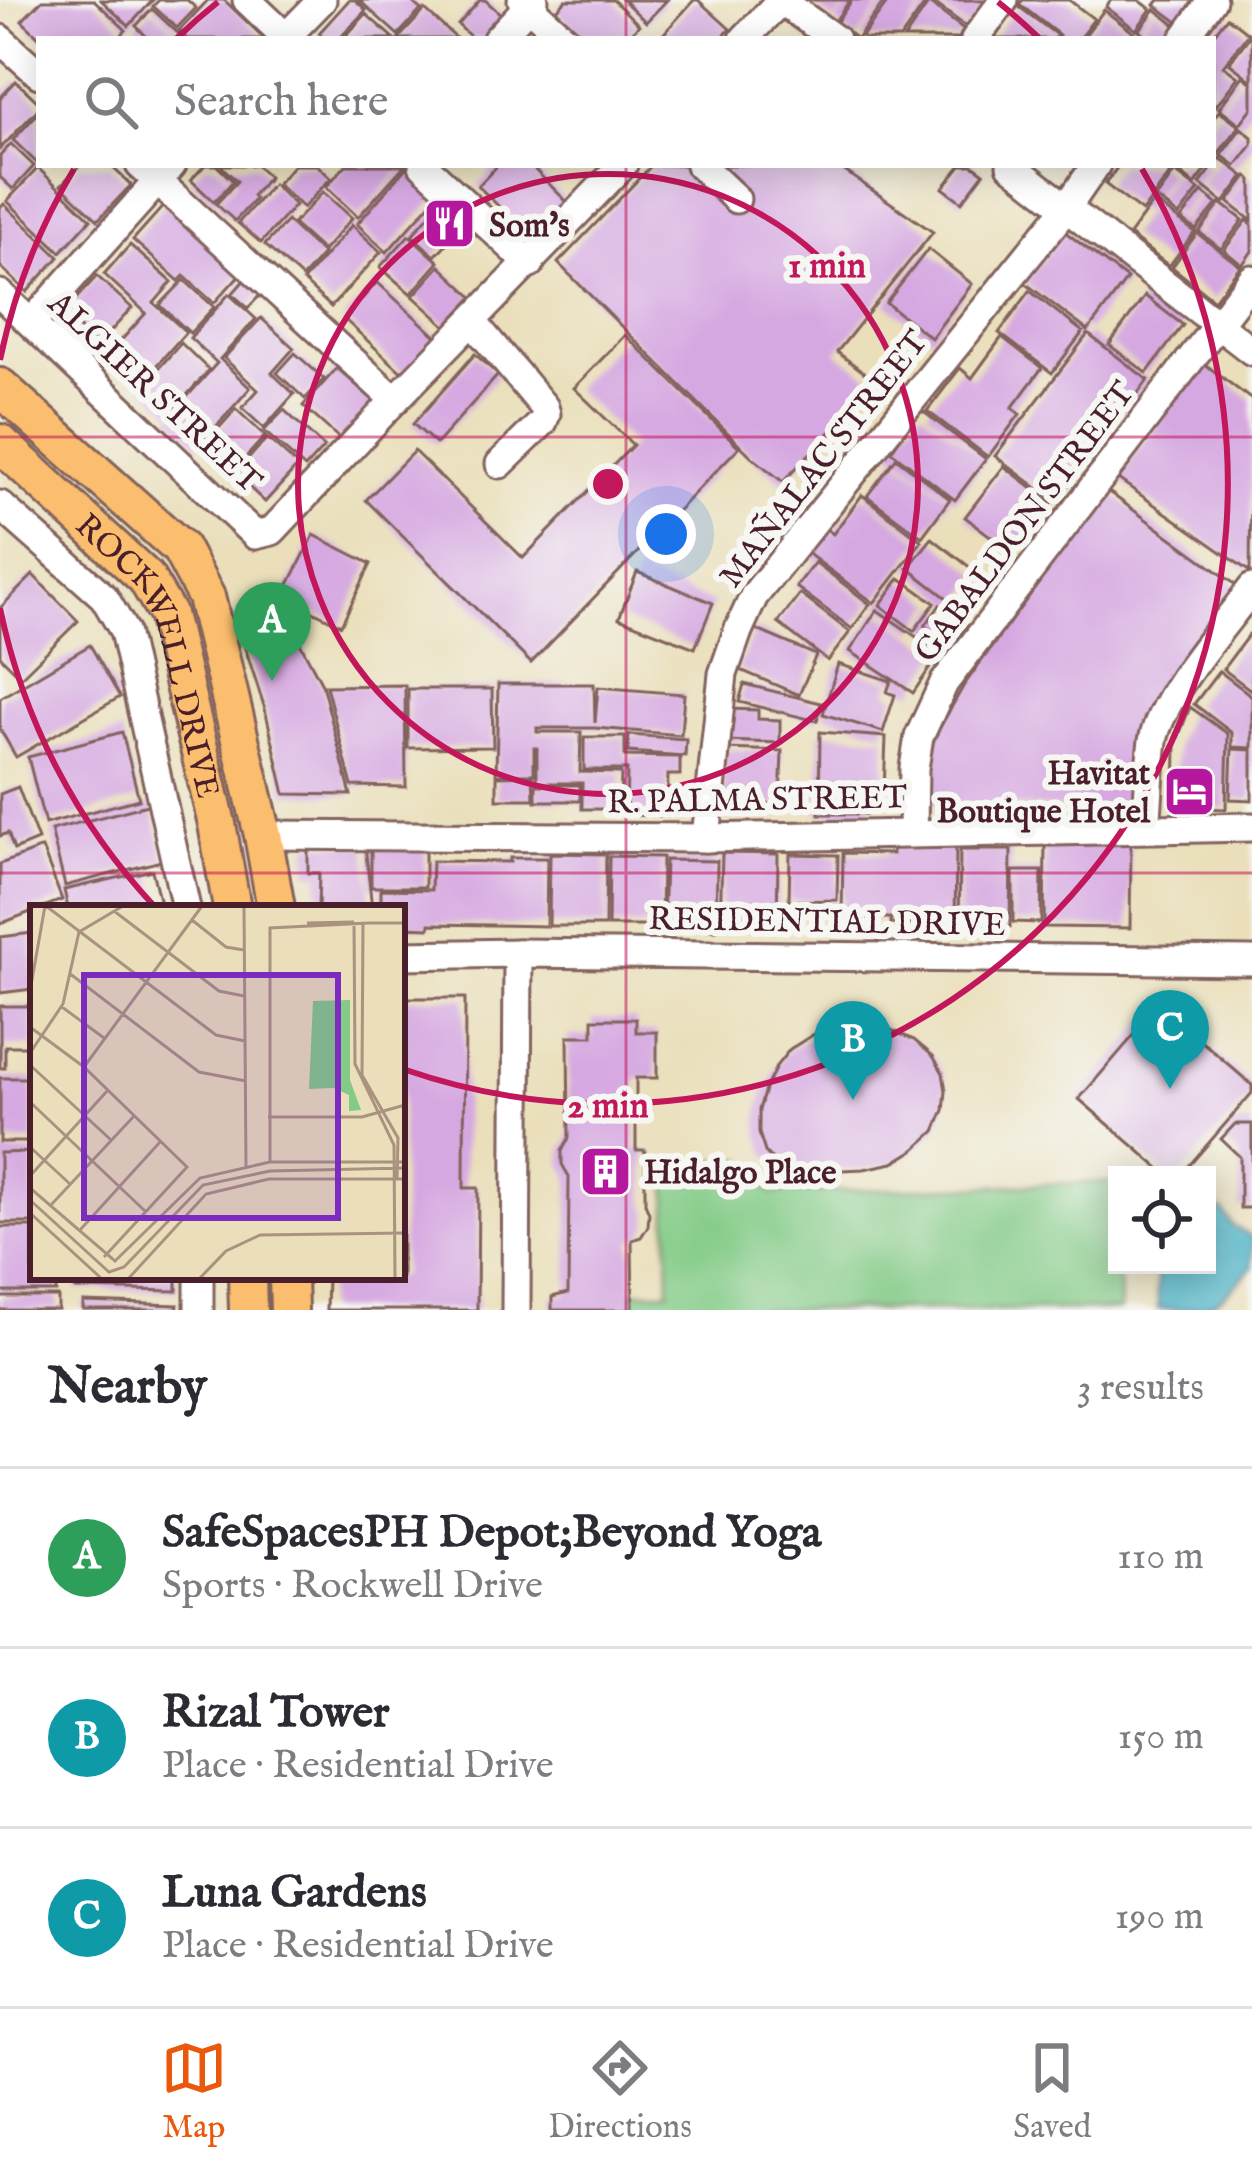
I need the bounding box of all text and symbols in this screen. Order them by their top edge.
search box [36,36,1216,168]
icon: search [78,69,144,135]
text: Search here [174,74,388,131]
restaurant icon: Som's [422,196,478,252]
place label: Som's [489,206,570,248]
text: 1 min [788,244,866,290]
street label: ALGIER STREET [38,283,270,503]
street label: MAÑALAC STREET [709,321,938,597]
street label: GABALDON STREET [906,374,1145,671]
centre of rings [587,463,629,505]
your location [636,504,696,564]
street label: ROCKWELL DRIVE [66,505,228,802]
pin: A [233,582,311,681]
place label: Havitat Boutique Hotel [936,754,1151,834]
hotel icon: Havitat Boutique Hotel [1161,763,1217,819]
street label: R. PALMA STREET [607,777,907,825]
street label: RESIDENTIAL DRIVE [648,899,1006,947]
inset map [30,905,405,1280]
pin: C [1131,990,1209,1089]
pin: B [814,1001,892,1100]
text: 2 min [567,1084,649,1130]
building icon: Hidalgo Place [577,1143,633,1199]
place label: Hidalgo Place [644,1153,836,1195]
map controls [1108,1166,1216,1274]
button: locate [1108,1166,1216,1274]
text: Nearby [48,1356,207,1421]
text: 3 results [1077,1364,1204,1413]
text: SafeSpacesPH Depot;Beyond Yoga [162,1505,822,1562]
text: A [74,1533,100,1582]
text: 110 m [1117,1533,1204,1582]
text: Sports · Rockwell Drive [162,1562,543,1611]
text: Rizal Tower [162,1685,390,1742]
text: B [74,1713,100,1762]
text: 150 m [1118,1713,1204,1762]
text: Place · Residential Drive [162,1742,554,1791]
text: Luna Gardens [162,1865,427,1922]
text: C [73,1893,101,1942]
text: 190 m [1115,1893,1204,1942]
text: Place · Residential Drive [162,1922,554,1971]
tab: Map [161,2035,227,2149]
tab: Directions [548,2035,692,2149]
tab: Saved [1013,2035,1091,2149]

